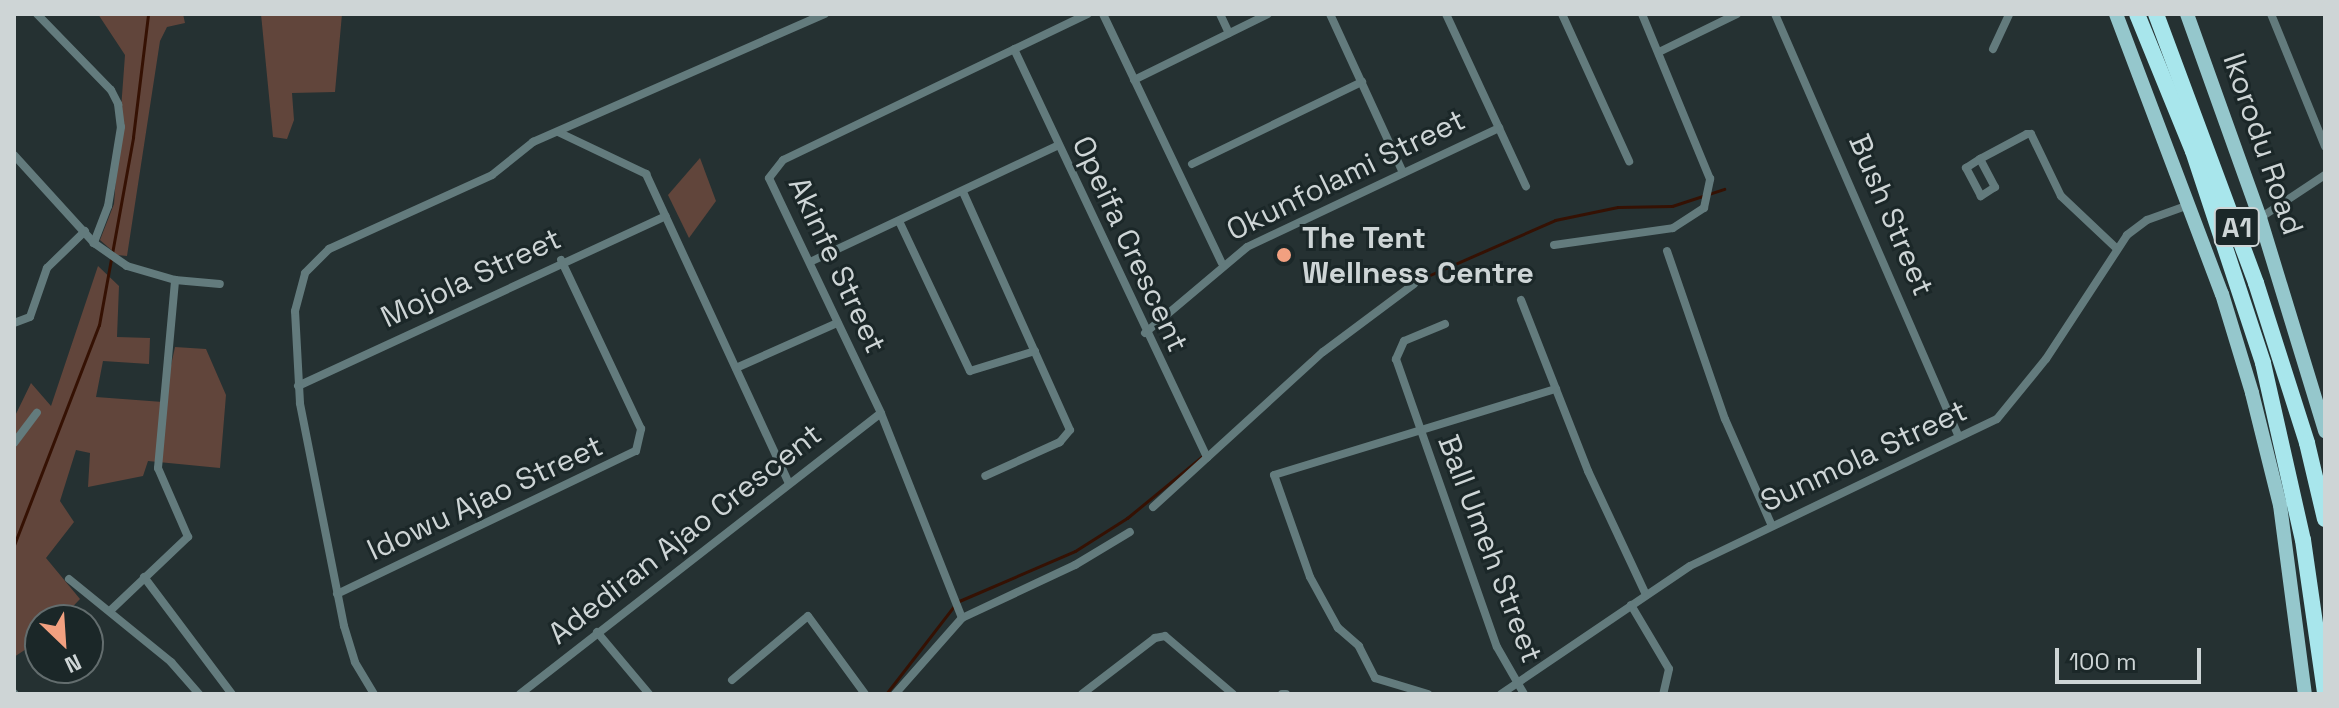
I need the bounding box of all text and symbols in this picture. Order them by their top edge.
street label: Ikorodu Road [2215,49,2311,239]
street label: Okunfolami Street [1221,102,1471,248]
street label: Bush Street [1841,129,1941,301]
street label: Opeifa Crescent [1064,131,1196,357]
street label: Akinfe Street [781,171,893,359]
road number: A1 [2213,203,2261,251]
place label: The Tent Wellness Centre [1302,220,1534,290]
street label: Mojola Street [375,221,567,335]
marker: The Tent Wellness Centre [1273,244,1295,266]
street label: Sunmola Street [1755,392,1973,520]
street label: Adediran Ajao Crescent [541,416,829,652]
street label: Idowu Ajao Street [361,428,609,568]
street label: Ball Umeh Street [1430,430,1550,668]
north arrow [24,604,104,684]
scale bar [2059,632,2205,682]
text: 100 m [2069,646,2137,677]
text: N [61,648,86,680]

